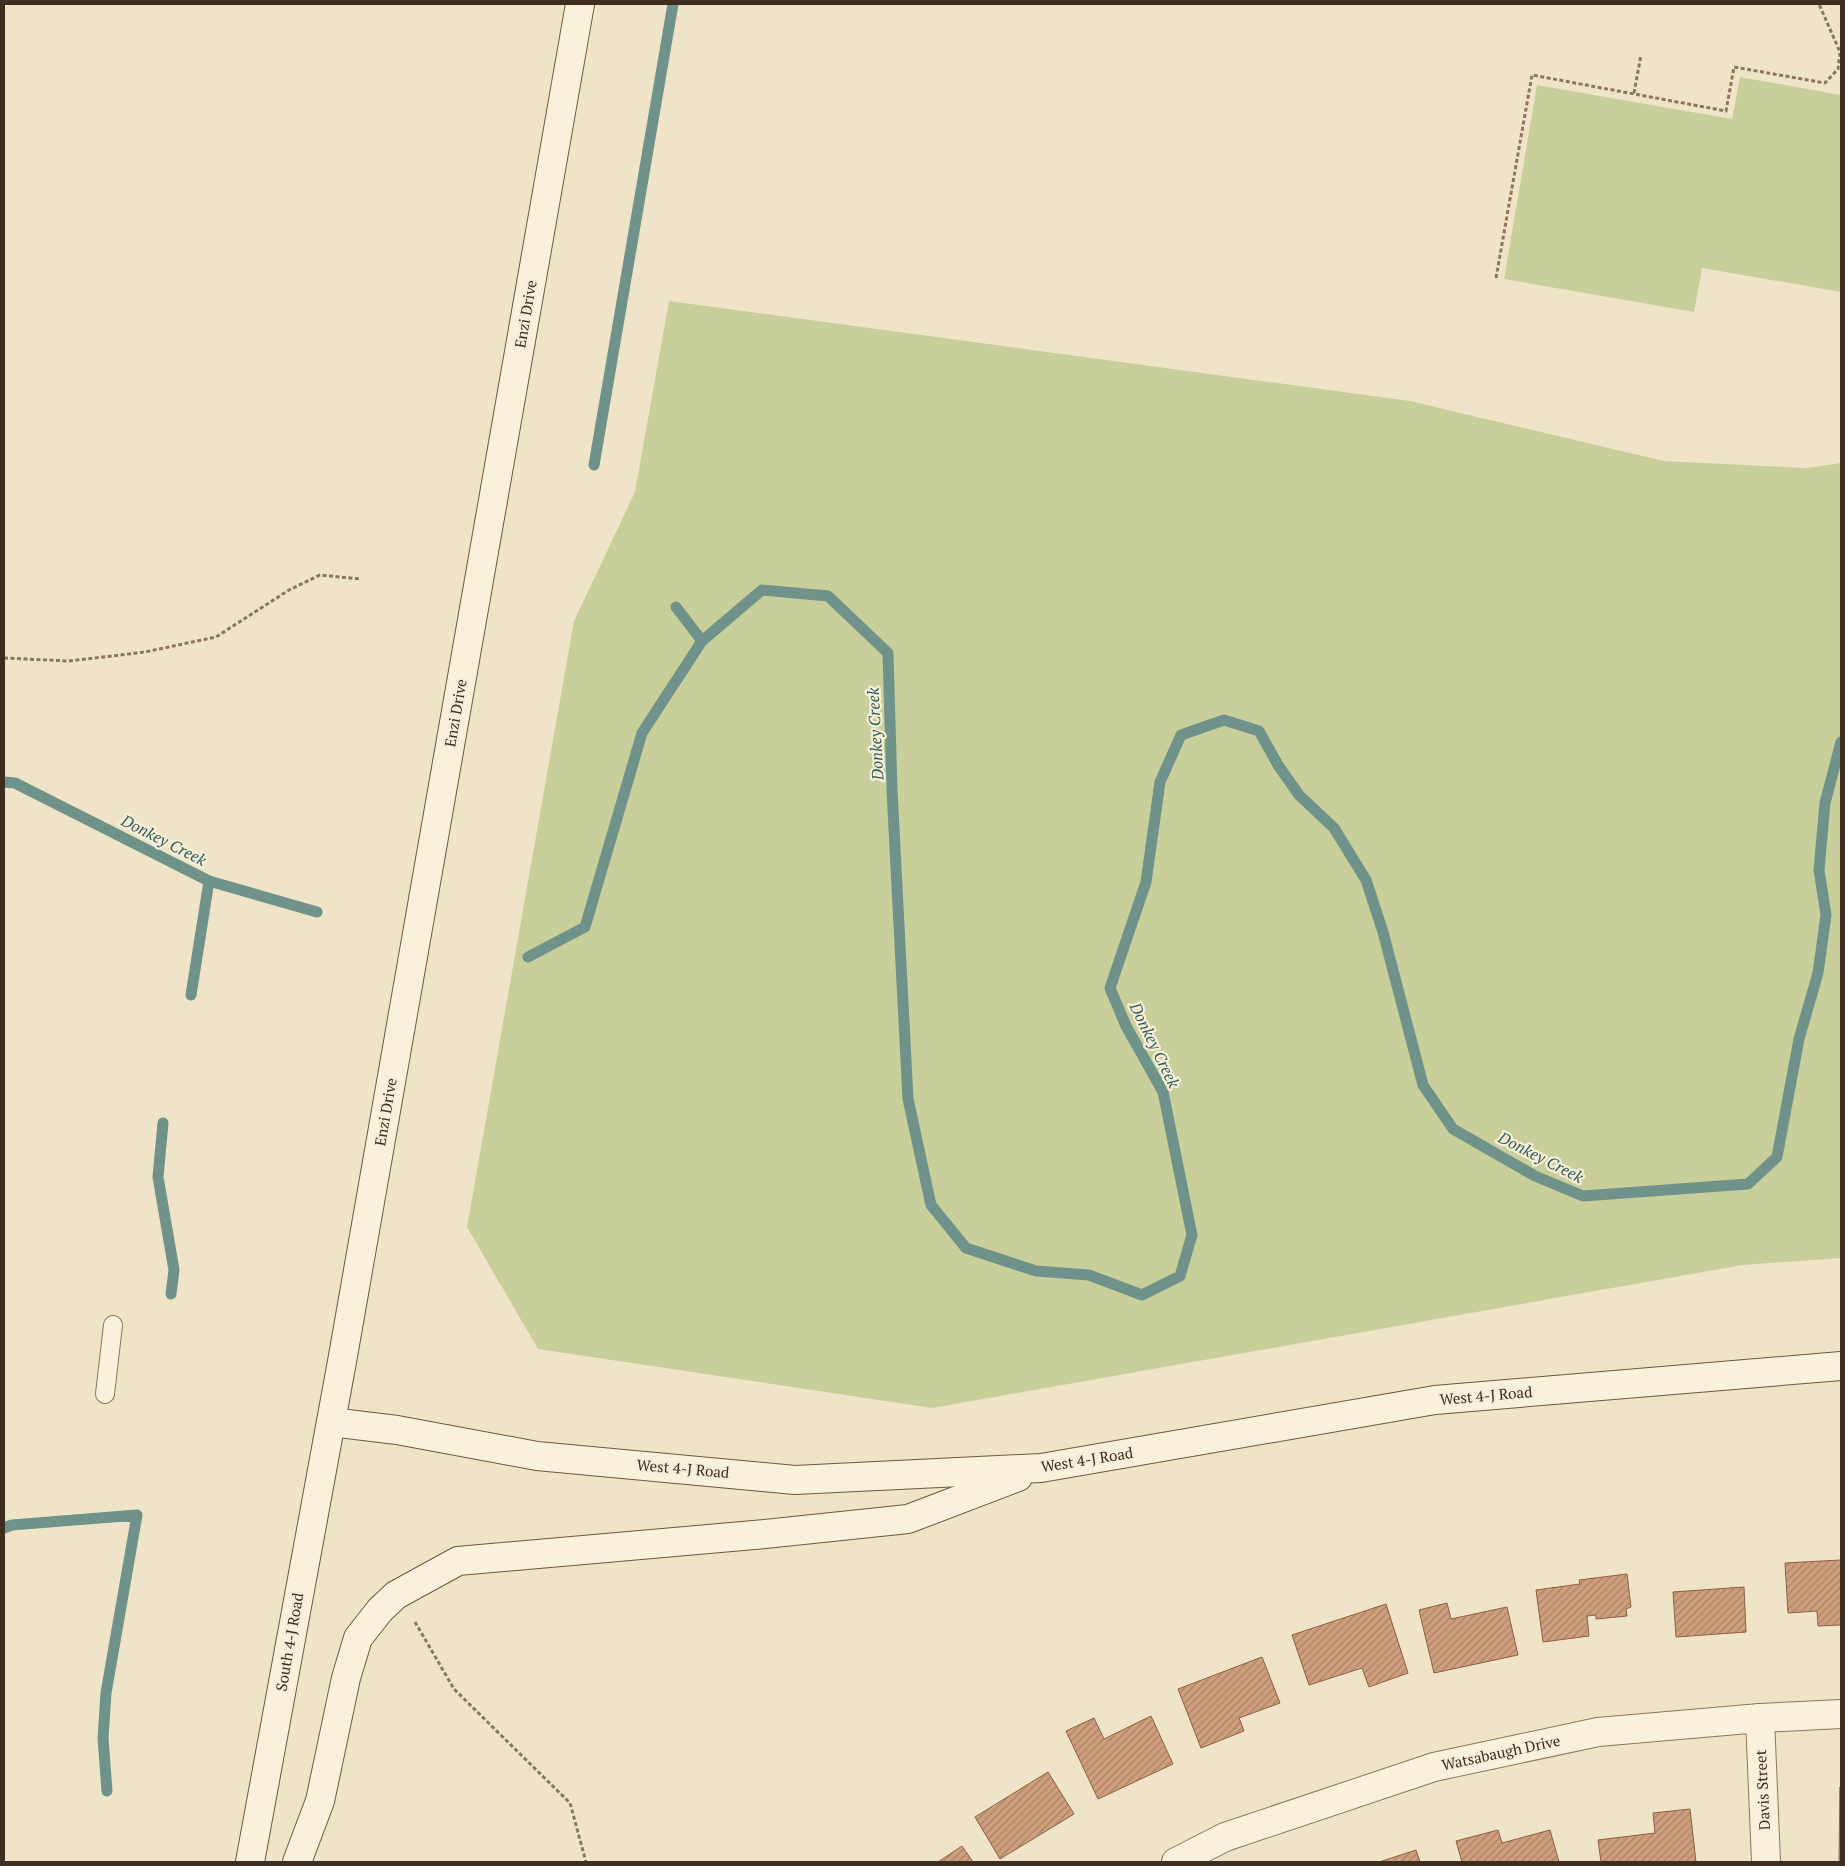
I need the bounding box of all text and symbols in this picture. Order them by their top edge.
street label: Enzi Drive [509,278,541,349]
street label: Enzi Drive [439,677,471,748]
water label: Donkey Creek [862,687,888,782]
water label: Donkey Creek [117,809,211,871]
water label: Donkey Creek [1124,998,1185,1092]
street label: Enzi Drive [369,1076,401,1147]
water label: Donkey Creek [1494,1126,1588,1188]
street label: West 4-J Road [1439,1381,1533,1409]
street label: West 4-J Road [1039,1442,1134,1476]
street label: West 4-J Road [636,1454,730,1482]
street label: South 4-J Road [271,1591,308,1693]
street label: Watsabaugh Drive [1440,1730,1562,1774]
street label: Davis Street [1750,1749,1774,1831]

